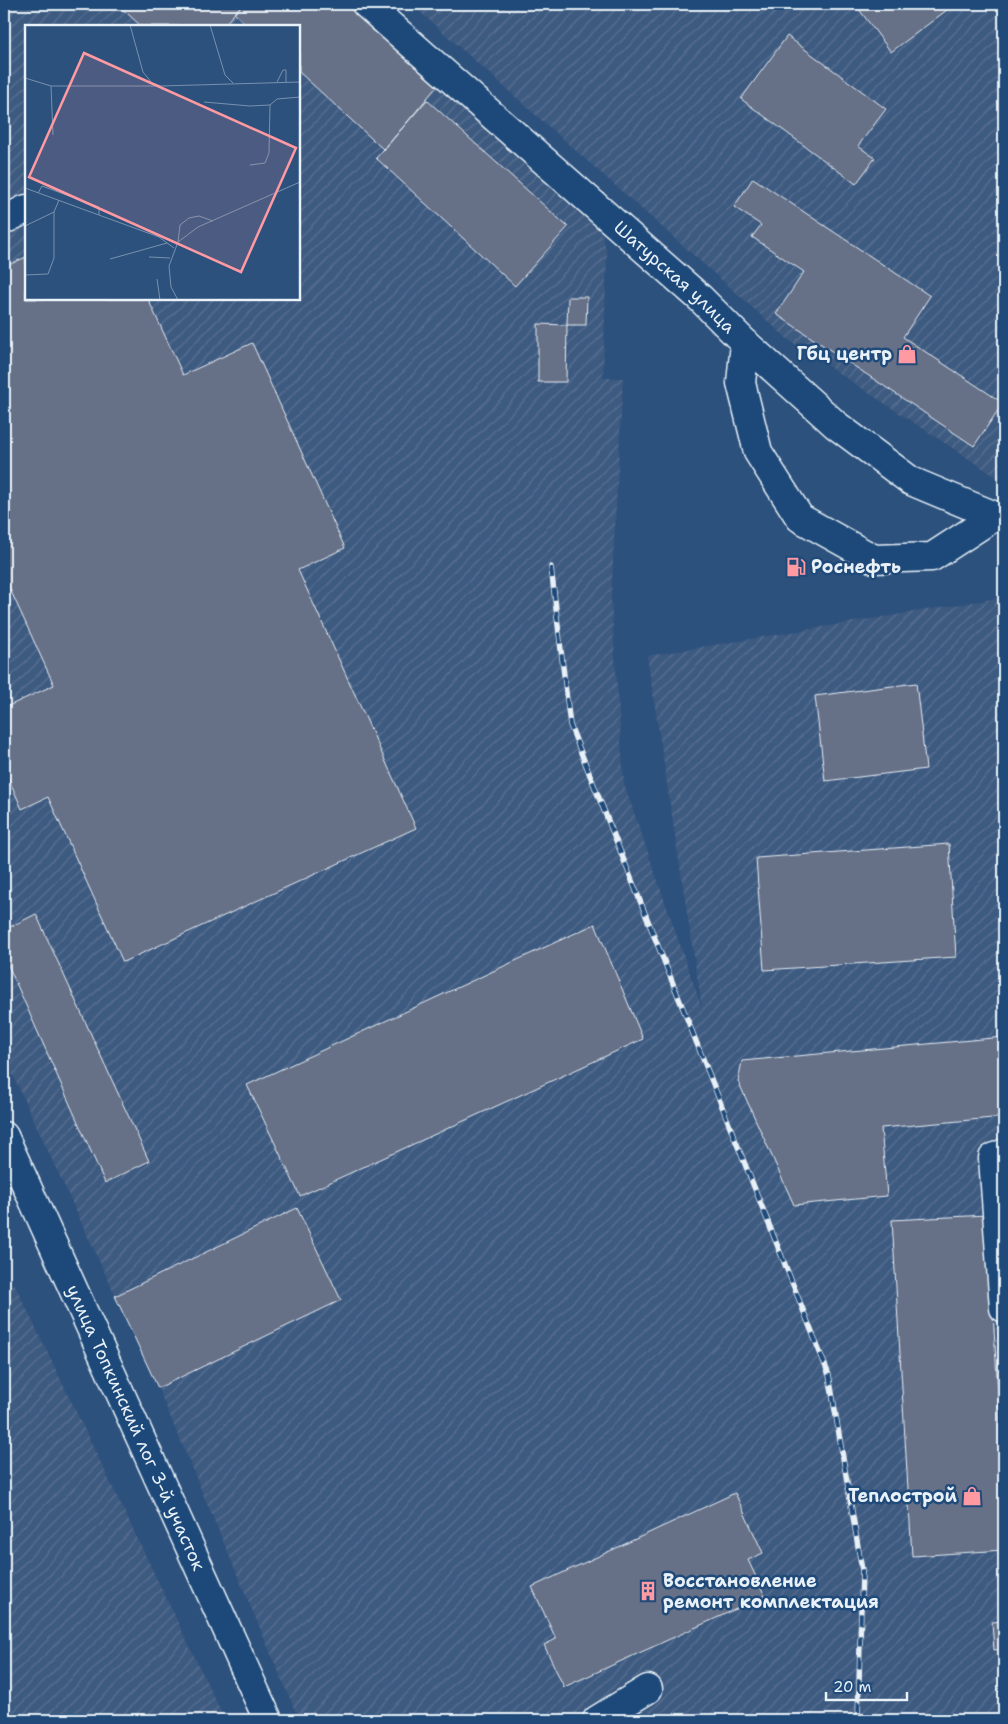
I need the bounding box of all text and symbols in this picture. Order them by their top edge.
inset map [25,25,300,300]
street label: Шатурская улица [608,215,741,339]
place label: Гбц центр [797,342,892,366]
shop icon: Гбц центр [896,343,918,365]
place label: Роснефть [811,555,901,579]
fuel station icon: Роснефть [785,556,807,578]
street label: улица Топкинский лог 3-й участок [61,1281,211,1575]
place label: Теплострой [848,1484,958,1508]
shop icon: Теплострой [961,1485,983,1507]
place label: Восстановление ремонт комплектация [663,1569,879,1614]
building icon: Восстановление ремонт комплектация [637,1580,659,1602]
scale bar [826,1669,907,1701]
text: 20 m [833,1677,872,1697]

